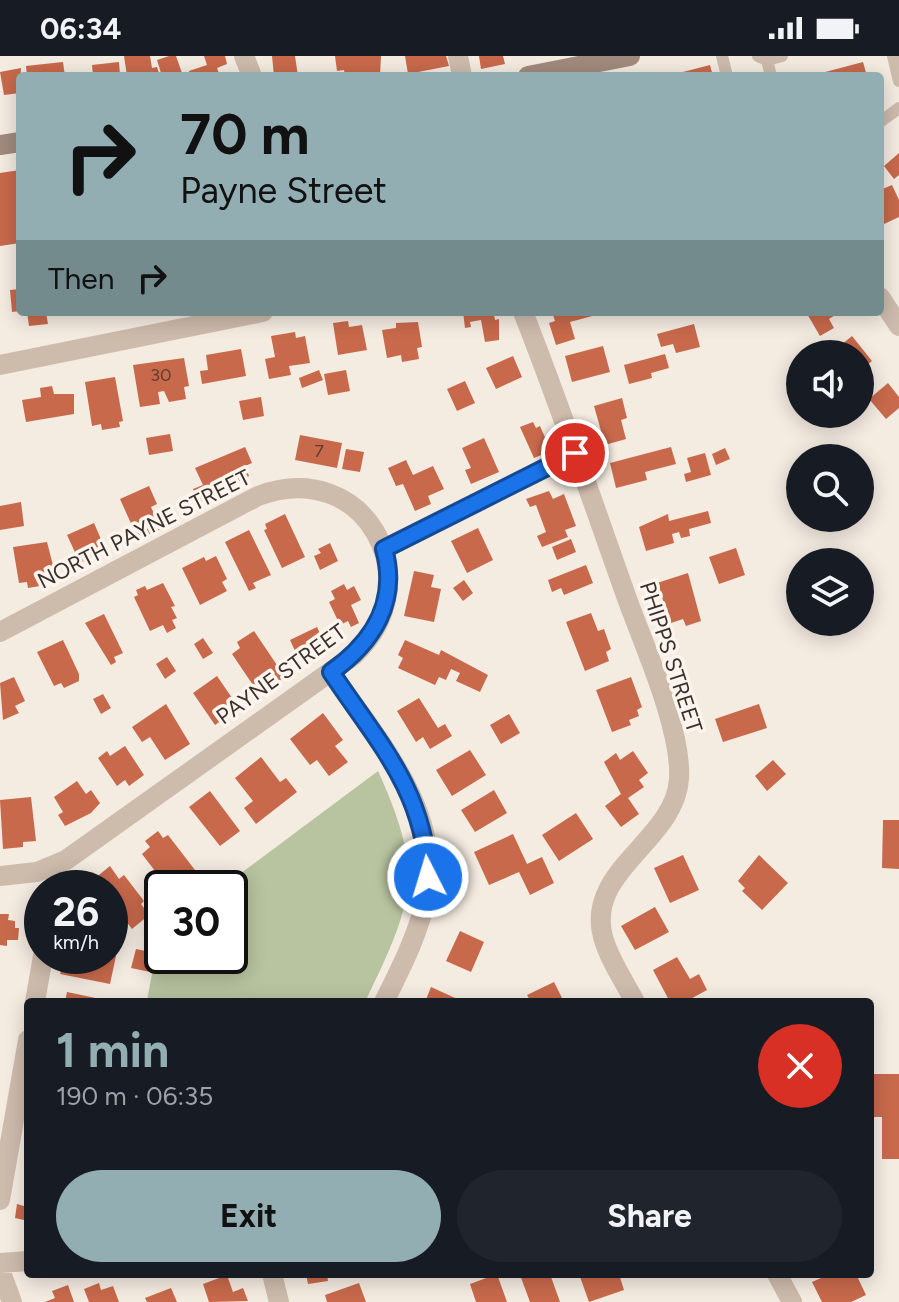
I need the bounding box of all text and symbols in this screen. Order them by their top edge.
text: 06:34 [40,10,122,47]
text: 70 m [180,101,310,168]
icon: right [48,104,152,208]
text: Payne Street [180,169,387,212]
icon: right [130,256,174,300]
text: Then [48,260,114,297]
map controls [786,340,874,636]
button: sound [786,340,874,428]
house number: 30 [150,364,172,386]
pin [541,419,609,487]
icon: arrive [553,431,597,475]
house number: 7 [314,440,324,462]
button: search [786,444,874,532]
street label: NORTH PAYNE STREET [33,463,255,595]
button: layers [786,548,874,636]
street label: PHIPPS STREET [634,578,708,736]
street label: PAYNE STREET [211,618,351,730]
position arrow [386,835,470,919]
speed limit sign: 30 [144,870,248,974]
text: 26 [53,888,99,936]
text: km/h [53,930,99,954]
text: 1 min [56,1021,169,1079]
button: close [758,1024,842,1108]
text: 190 m · 06:35 [56,1080,213,1112]
button: Exit [56,1170,441,1262]
button: Share [457,1170,842,1262]

